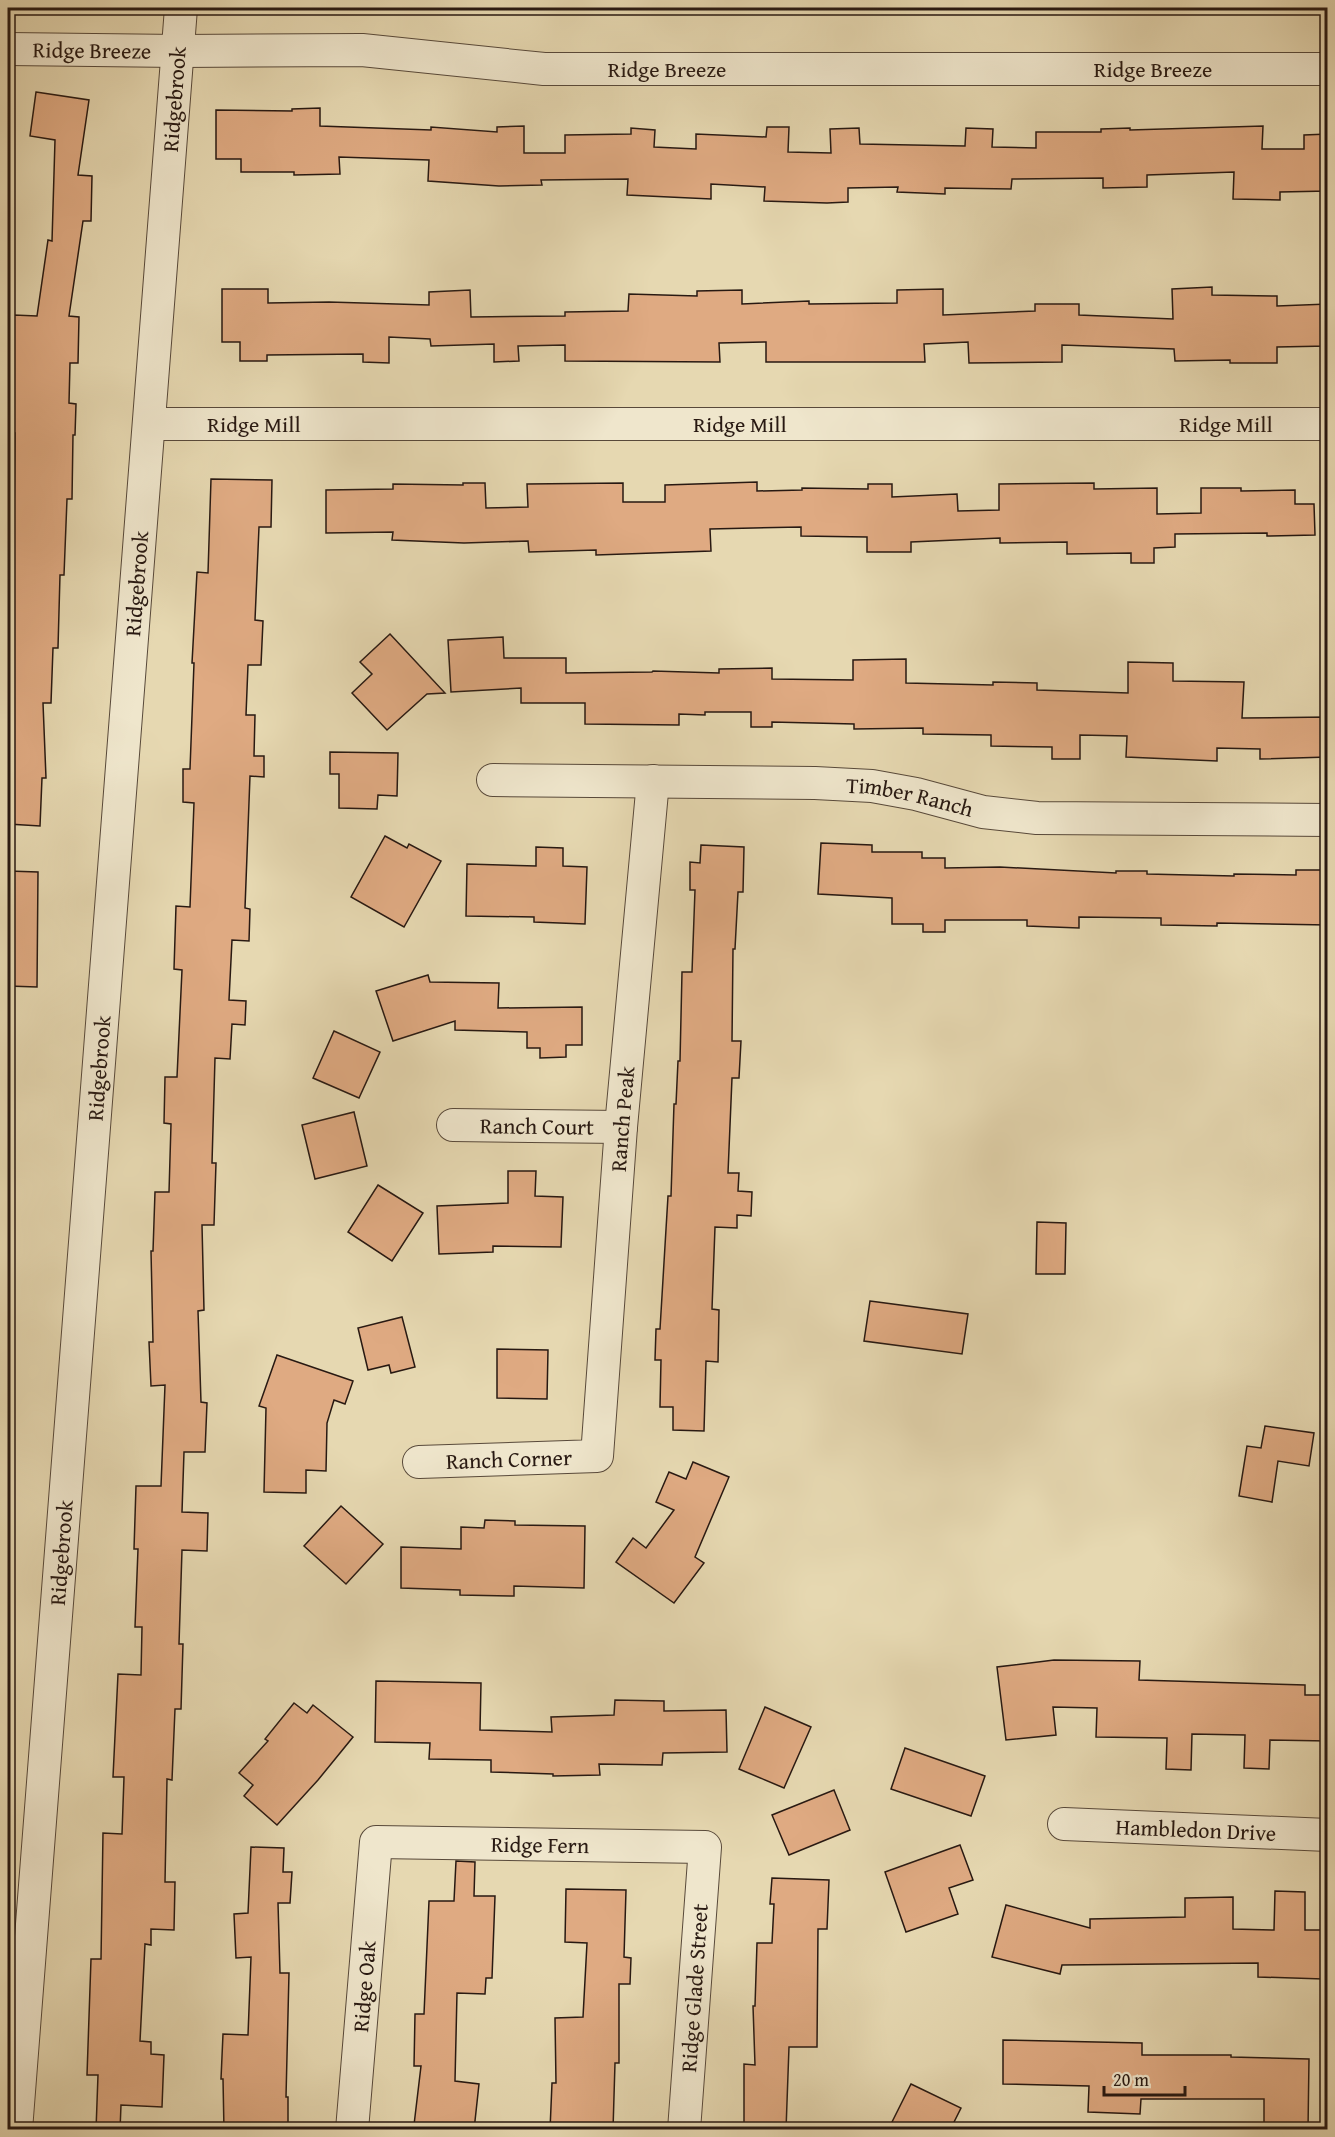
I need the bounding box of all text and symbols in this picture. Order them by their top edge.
street label: Ridge Breeze [33,33,151,67]
street label: Ridgebrook [154,44,194,153]
street label: Ridge Breeze [608,53,726,85]
street label: Ridge Breeze [1094,53,1212,85]
street label: Ridge Mill [207,408,301,440]
street label: Ridge Mill [693,408,787,440]
street label: Ridge Mill [1179,408,1273,440]
street label: Ridgebrook [116,529,156,638]
street label: Timber Ranch [845,769,978,825]
street label: Ridgebrook [79,1013,119,1122]
street label: Ranch Peak [602,1064,643,1173]
street label: Ranch Court [480,1109,594,1143]
street label: Ranch Corner [445,1441,573,1477]
street label: Ridgebrook [41,1498,81,1607]
street label: Hambledon Drive [1115,1810,1277,1849]
street label: Ridge Fern [491,1828,590,1861]
street label: Ridge Glade Street [672,1902,716,2073]
street label: Ridge Oak [344,1939,384,2034]
scale bar [1104,2059,1185,2097]
text: 20 m [1113,2066,1149,2093]

